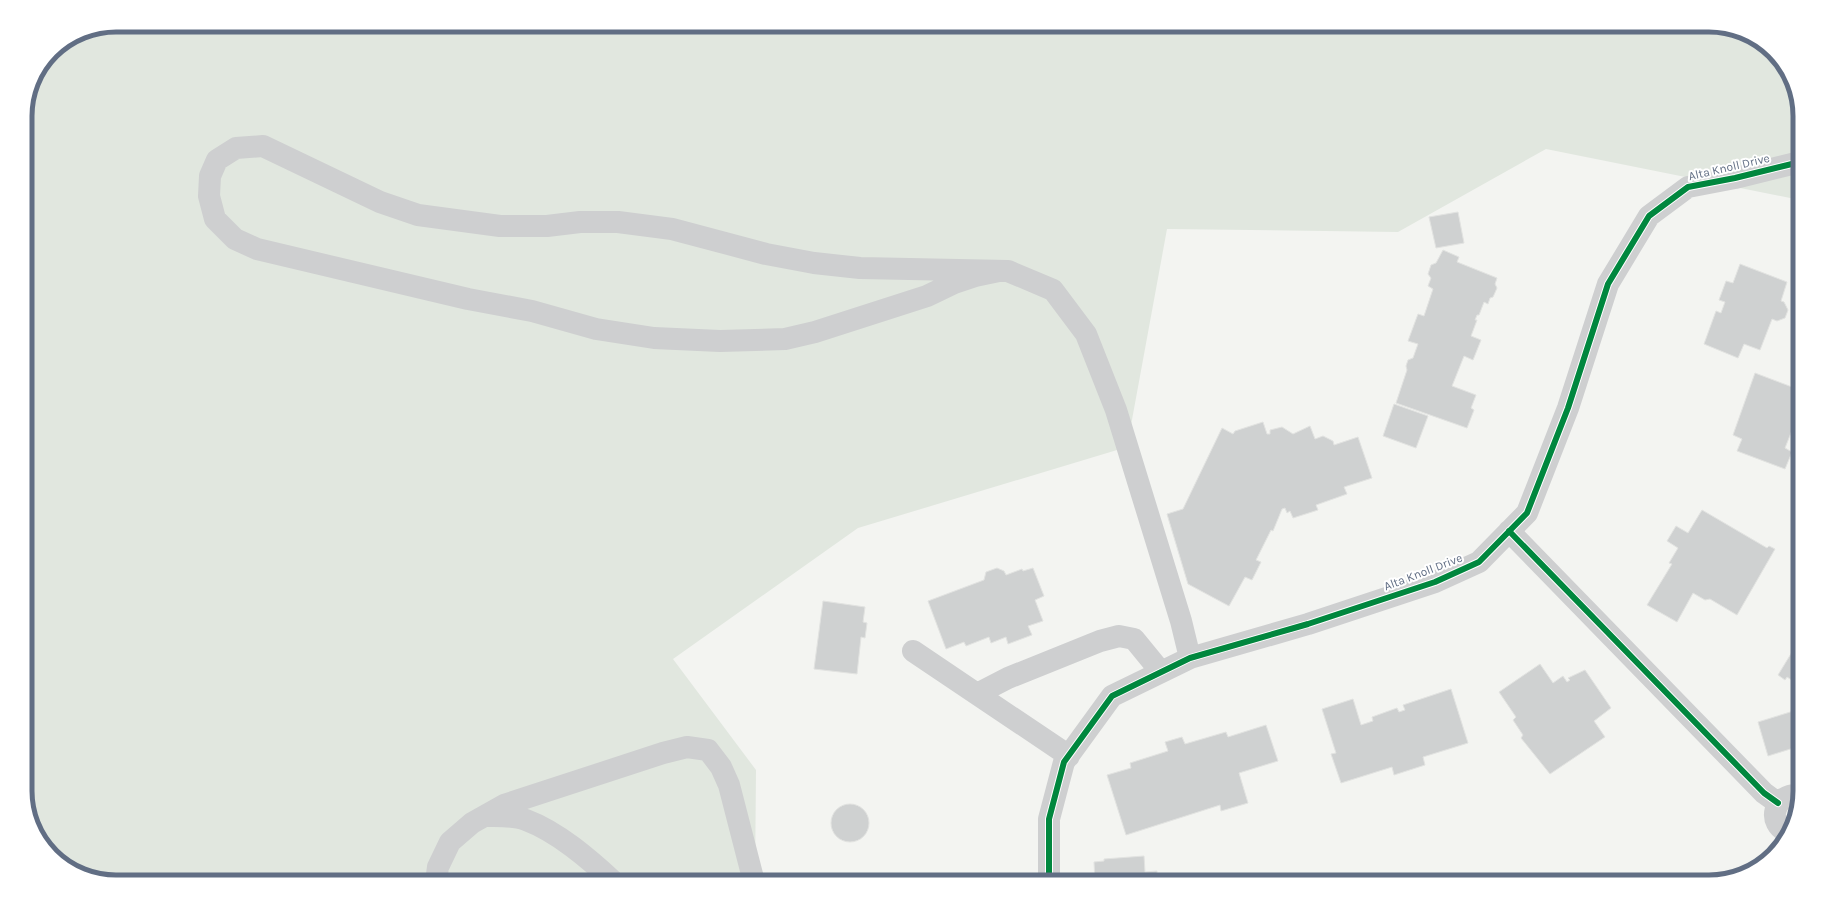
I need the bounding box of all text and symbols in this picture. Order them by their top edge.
street label: Alta Knoll Drive [1687,151,1771,183]
street label: Alta Knoll Drive [1382,551,1464,593]

